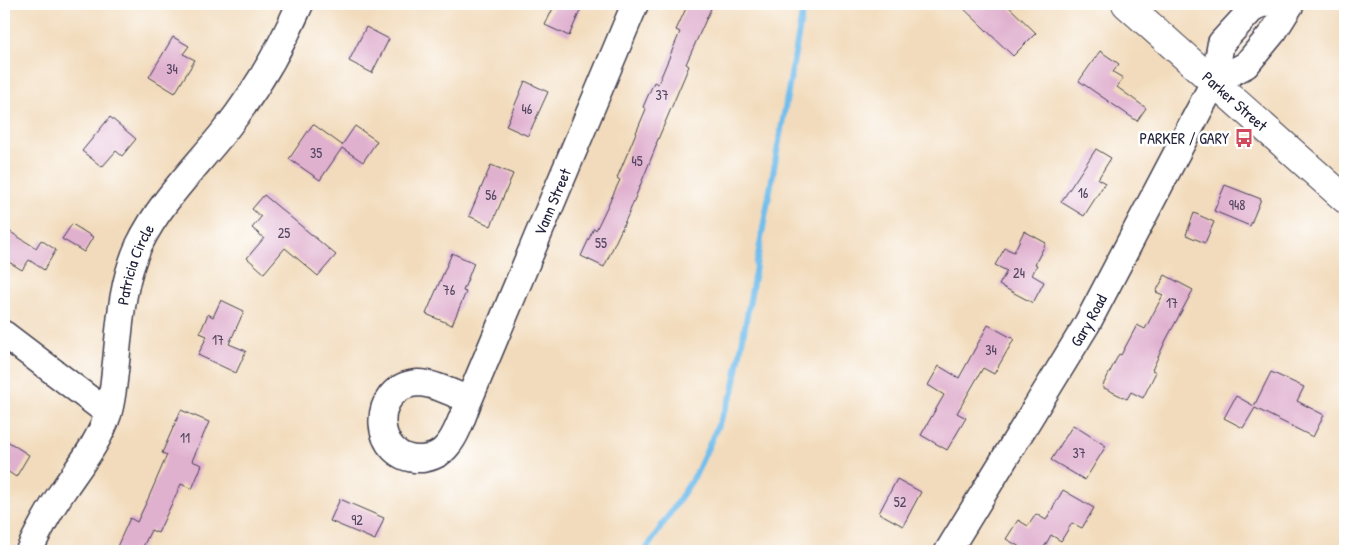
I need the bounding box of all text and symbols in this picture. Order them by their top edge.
house number: 34 [166,59,178,78]
street label: Parker Street [1198,66,1273,136]
house number: 37 [655,85,669,104]
house number: 46 [522,99,533,118]
place label: PARKER / GARY [1140,127,1229,149]
bus stop icon: PARKER / GARY [1233,127,1255,149]
house number: 35 [310,143,322,162]
house number: 45 [631,151,643,170]
street label: Vann Street [528,164,576,239]
house number: 16 [1078,183,1089,202]
house number: 56 [485,185,497,204]
house number: 948 [1229,195,1245,214]
street label: Patricia Circle [111,219,159,307]
house number: 25 [278,223,290,242]
house number: 55 [595,233,607,252]
house number: 24 [1013,263,1025,282]
house number: 76 [443,280,456,299]
street label: Gary Road [1065,290,1112,351]
house number: 17 [1166,293,1178,312]
house number: 17 [212,330,224,349]
house number: 34 [985,340,997,359]
house number: 11 [180,428,190,447]
house number: 37 [1072,443,1086,462]
house number: 52 [894,492,907,511]
house number: 92 [351,510,363,529]

